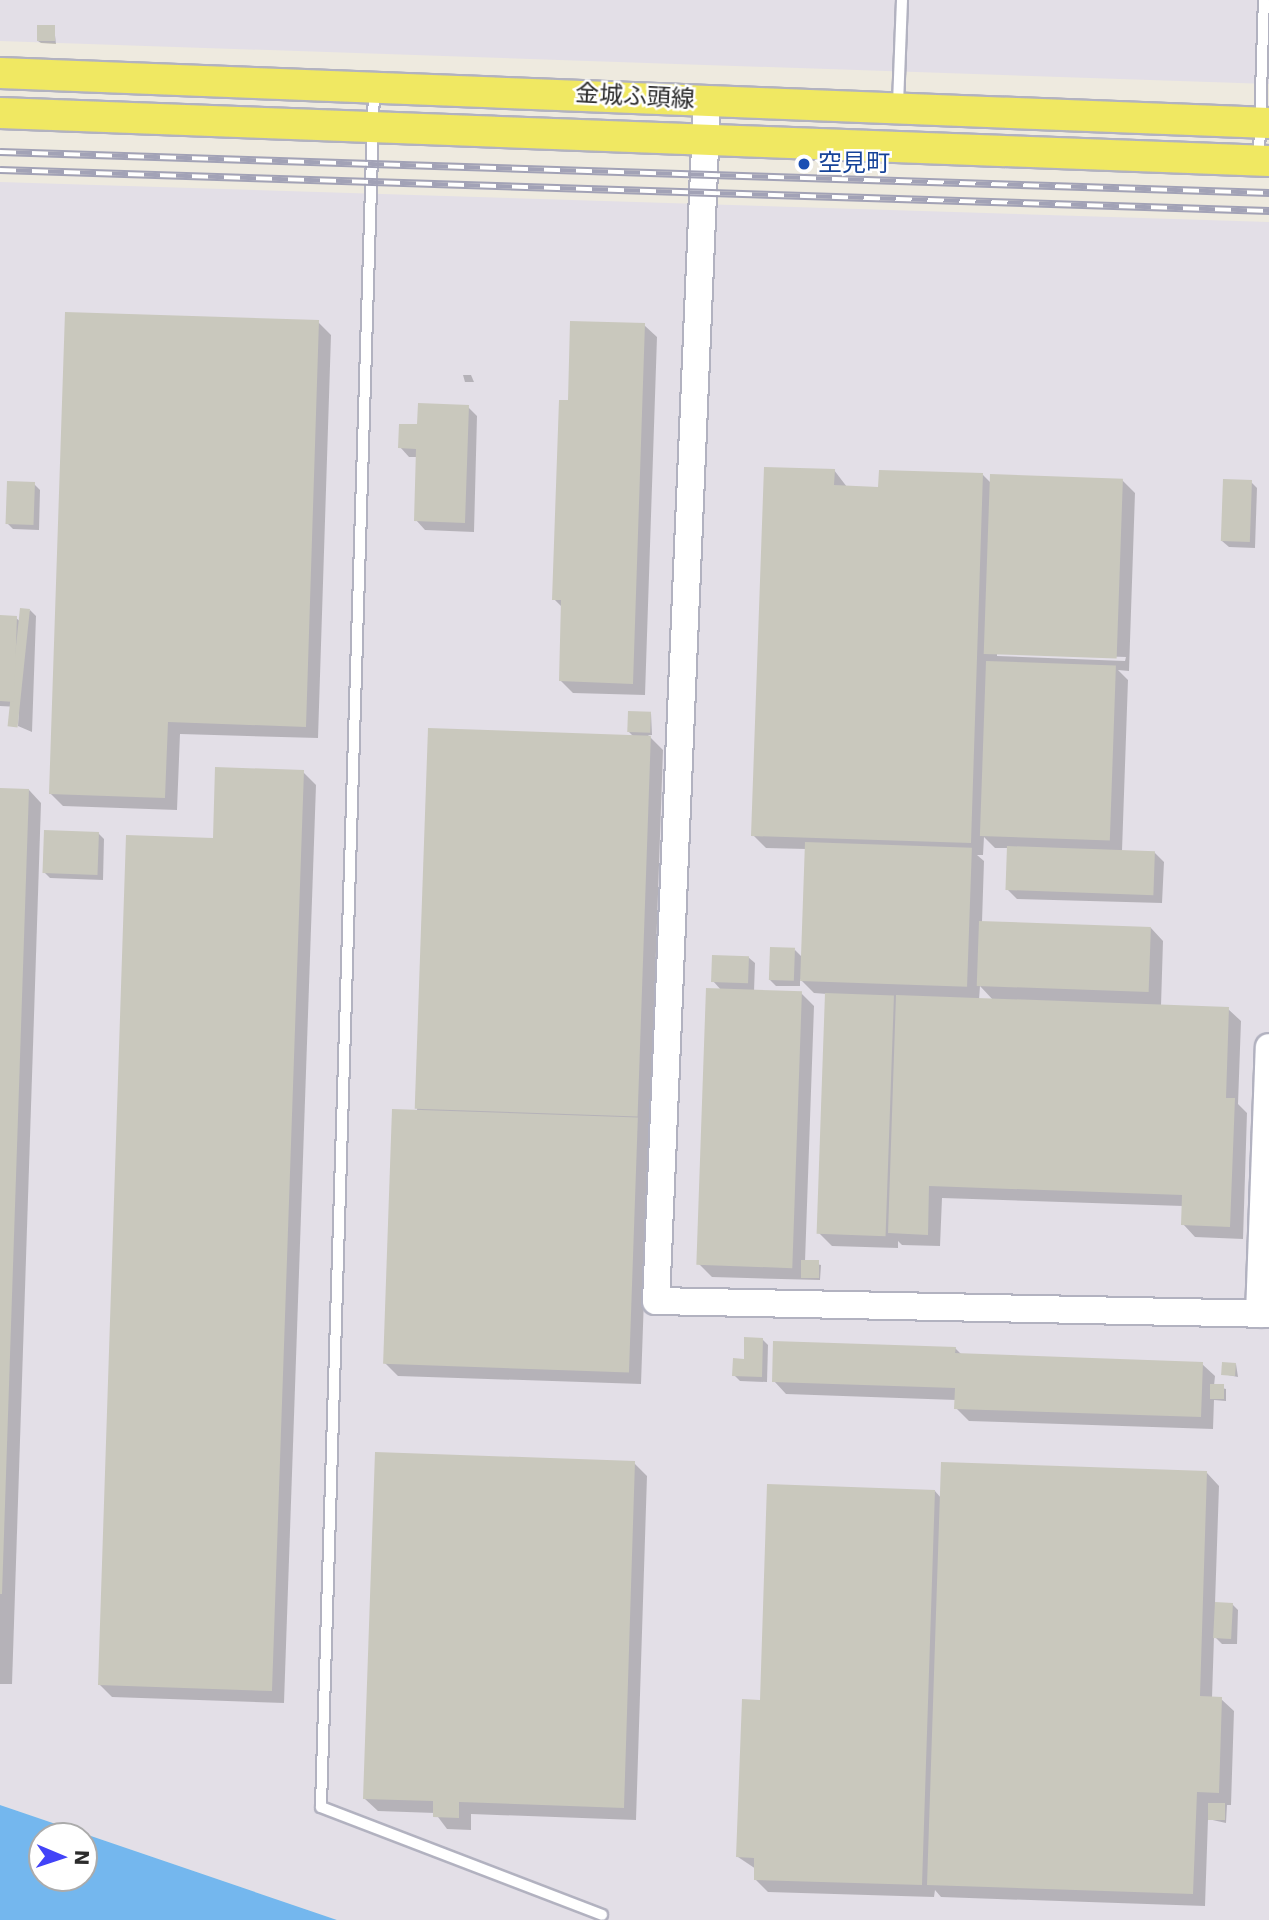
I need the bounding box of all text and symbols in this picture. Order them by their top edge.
street label: 金城ふ頭線 [574,79,696,115]
place label: 空見町 [818,150,890,178]
marker: 空見町 [796,156,812,172]
north arrow [28,1822,98,1892]
text: N [71,1849,93,1866]

